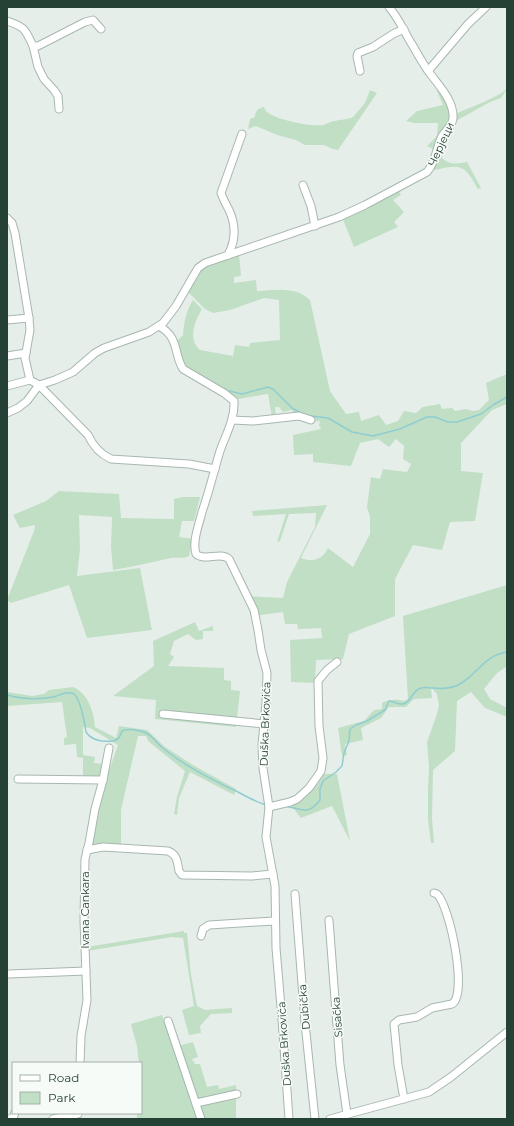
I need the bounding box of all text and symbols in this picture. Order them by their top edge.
street label: Черјеци [425,120,457,168]
street label: Duška Brkovića [257,681,273,767]
street label: Ivana Cankara [78,871,92,949]
street label: Dubička [295,983,313,1031]
street label: Sisačka [329,996,345,1038]
street label: Duška Brkovića [274,1001,294,1087]
legend [12,1062,142,1114]
text: Road [48,1070,79,1085]
text: Park [48,1090,76,1105]

